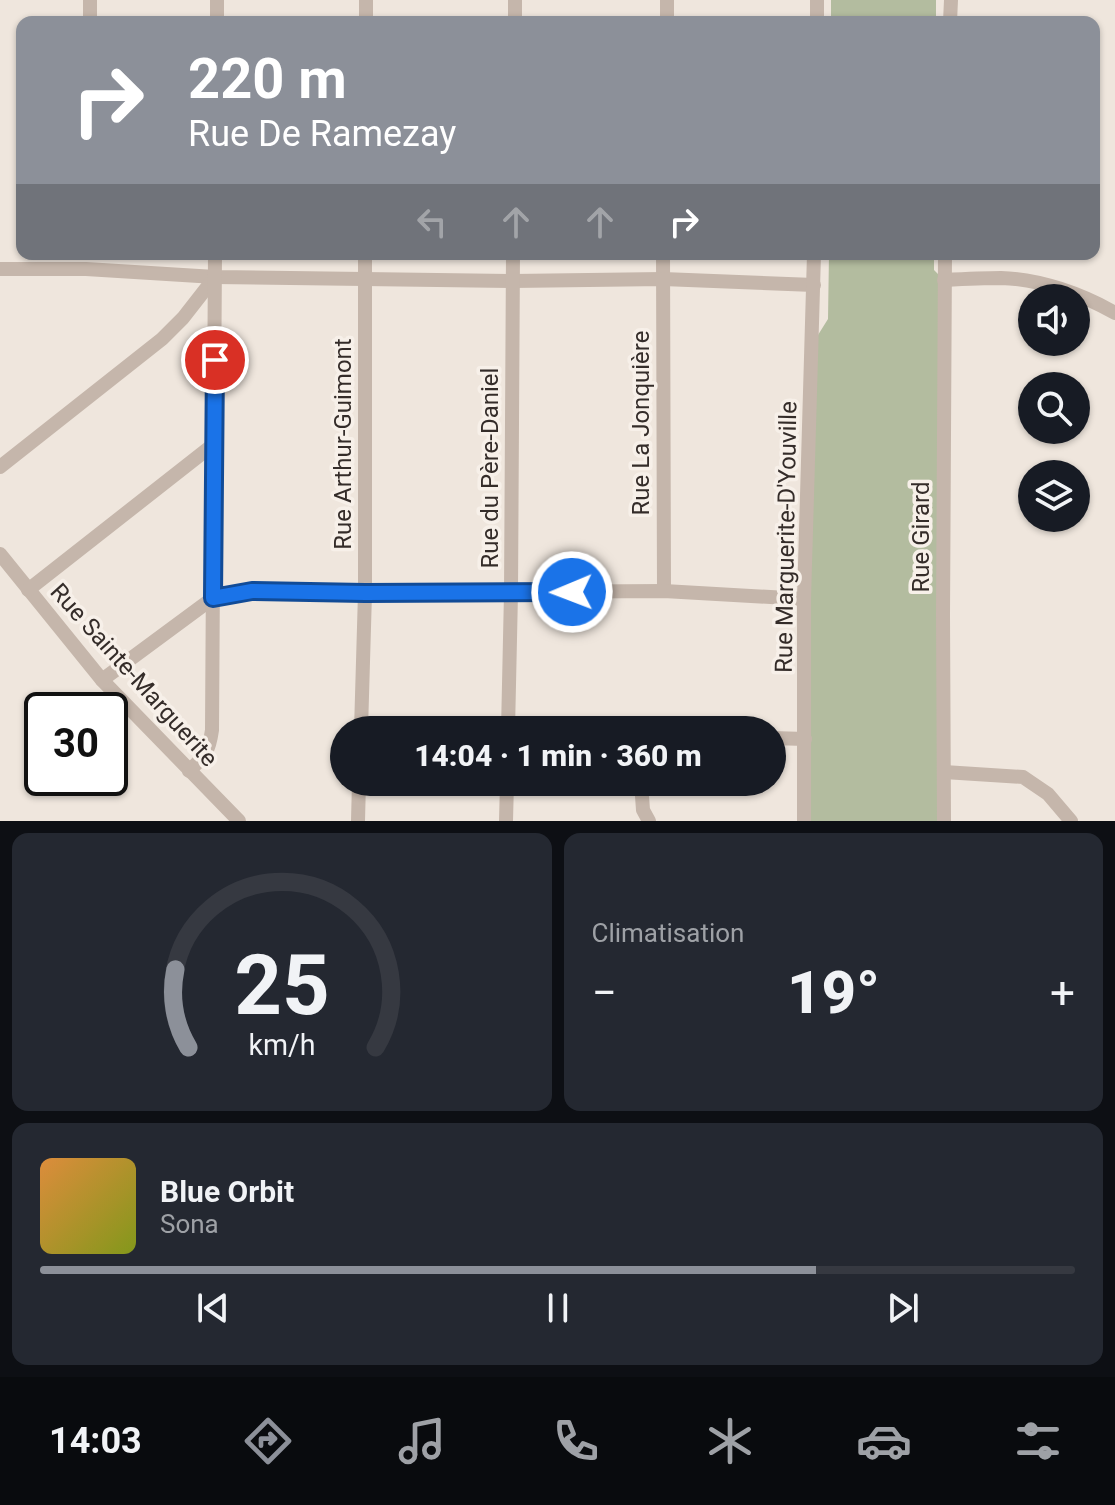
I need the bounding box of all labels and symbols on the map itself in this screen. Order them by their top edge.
pin [181,326,249,394]
street label: Rue La Jonquière [627,331,655,515]
street label: Rue Arthur-Guimont [329,338,357,550]
street label: Rue du Père-Daniel [476,368,504,568]
street label: Rue Marguerite-D'Youville [770,401,802,673]
street label: Rue Girard [907,481,935,593]
position arrow [530,550,614,634]
street label: Rue Sainte-Marguerite [45,578,223,772]
speed limit sign: 30 [24,692,128,796]

